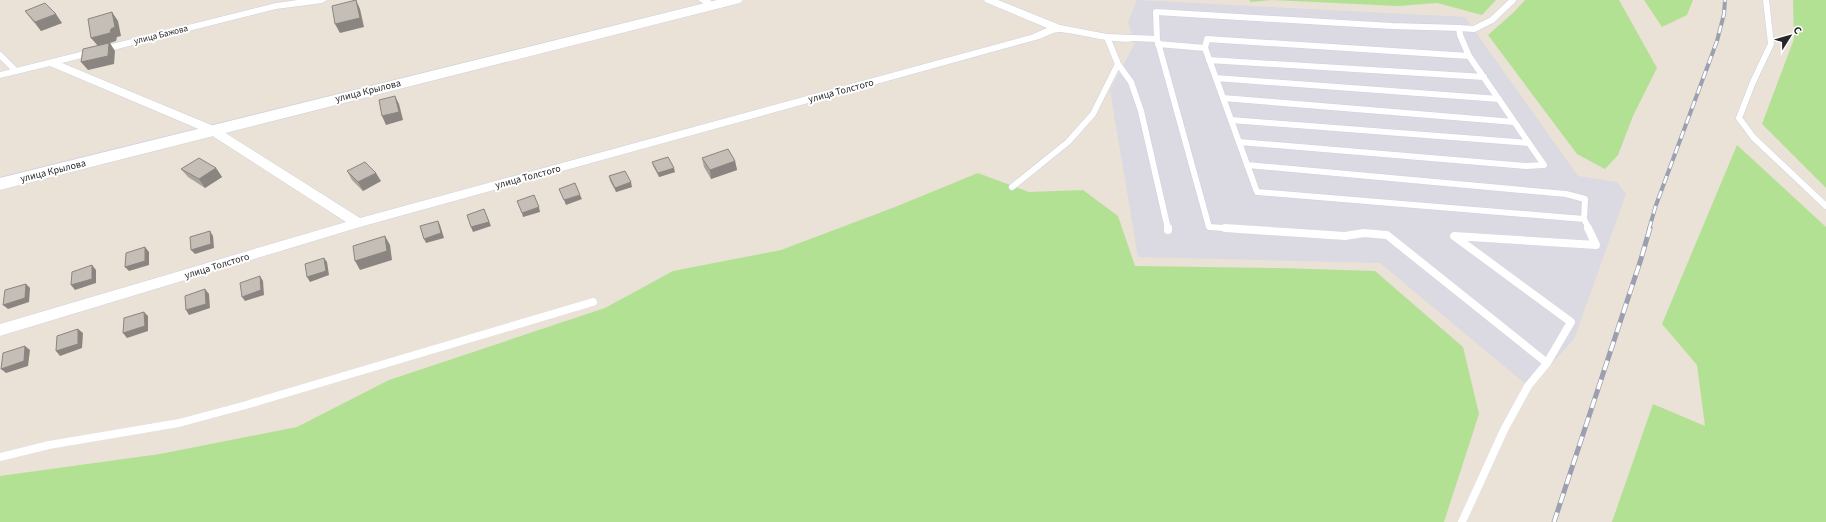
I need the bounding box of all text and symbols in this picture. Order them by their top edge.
north arrow [1770,16,1810,56]
street label: улица Бажова [133,22,189,48]
text: С [1790,23,1806,38]
street label: улица Крылова [334,76,402,106]
street label: улица Толстого [807,76,875,106]
street label: улица Крылова [19,156,87,186]
street label: улица Толстого [494,162,562,192]
street label: улица Толстого [183,249,251,283]

